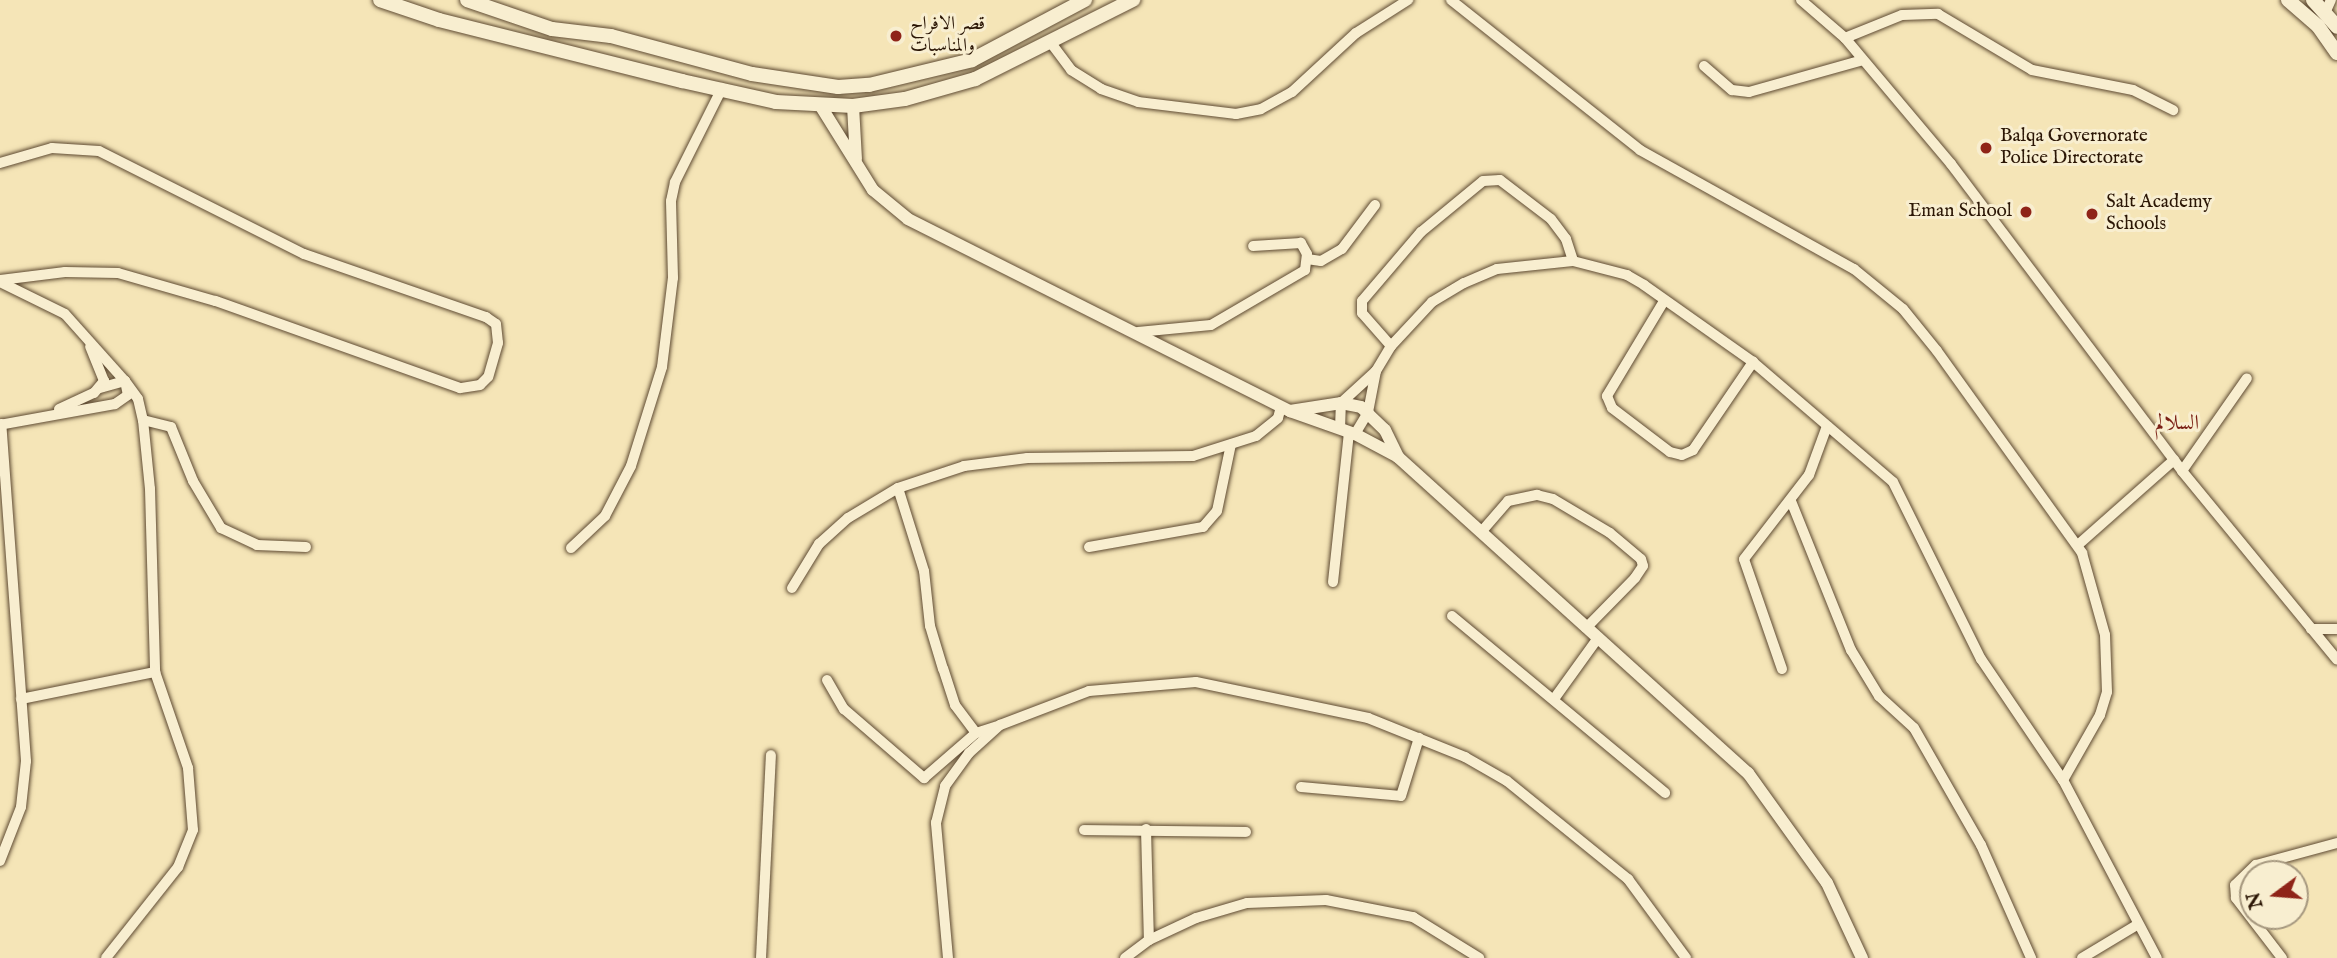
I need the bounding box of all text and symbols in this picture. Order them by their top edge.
place label: قصر الافراح والمناسبات [910,14,985,58]
marker: قصر الافراح والمناسبات [888,28,904,44]
place label: Balqa Governorate Police Directorate [2000,126,2148,170]
marker: Balqa Governorate Police Directorate [1978,140,1994,156]
place label: Salt Academy Schools [2106,192,2212,236]
place label: Eman School [1908,201,2012,223]
marker: Eman School [2018,204,2034,220]
marker: Salt Academy Schools [2084,206,2100,222]
district label: السلالم [2155,411,2199,437]
north arrow [2239,860,2309,930]
text: N [2242,889,2270,911]

